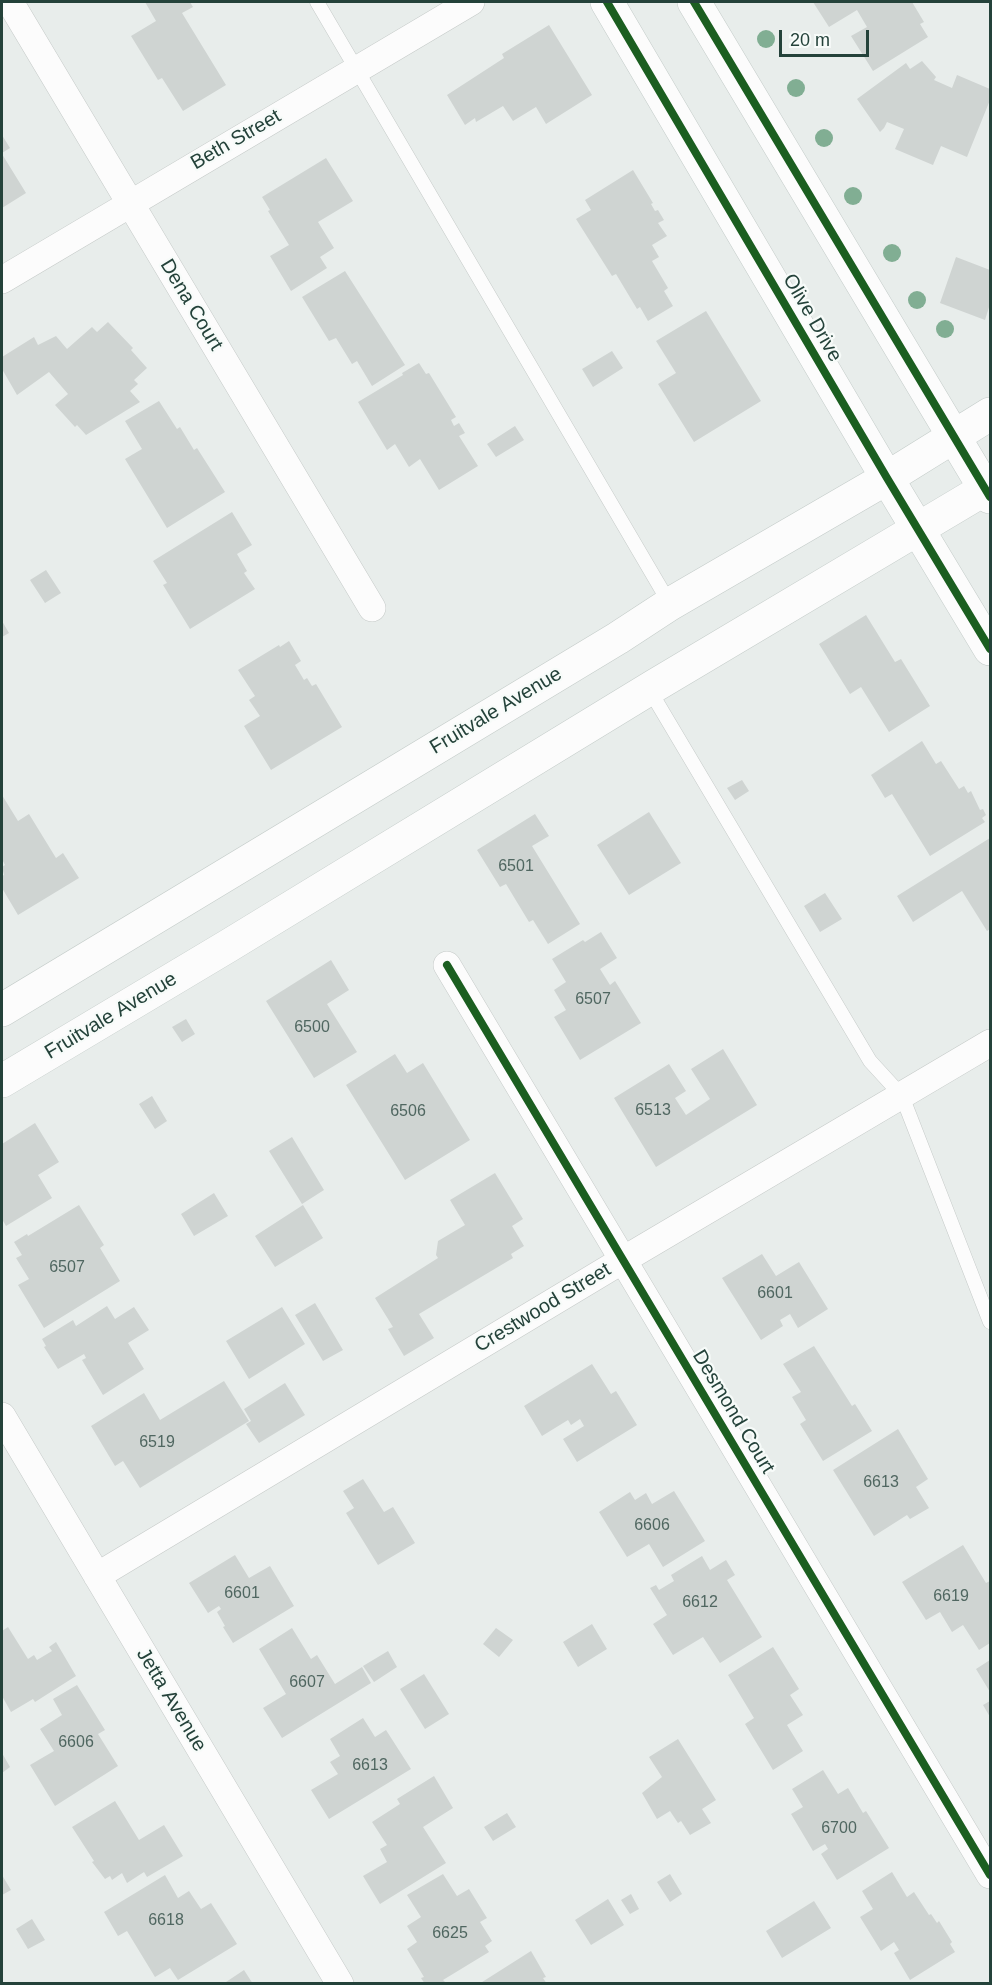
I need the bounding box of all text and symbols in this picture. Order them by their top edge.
scale bar [782,18,872,56]
text: 20 m [790,30,830,50]
street label: Beth Street [187,105,285,175]
street label: Dena Court [154,255,228,355]
street label: Olive Drive [777,270,847,366]
street label: Fruitvale Avenue [426,662,566,760]
house number: 6501 [498,857,534,877]
street label: Fruitvale Avenue [41,967,181,1065]
house number: 6507 [575,990,611,1010]
house number: 6500 [294,1018,330,1038]
house number: 6513 [635,1101,671,1121]
house number: 6506 [390,1102,426,1122]
house number: 6507 [49,1258,85,1278]
street label: Crestwood Street [471,1258,615,1358]
house number: 6601 [757,1284,793,1304]
street label: Desmond Court [687,1346,779,1478]
house number: 6519 [139,1433,175,1453]
house number: 6613 [863,1473,899,1493]
house number: 6606 [634,1516,670,1536]
house number: 6601 [224,1584,260,1604]
house number: 6619 [933,1587,969,1607]
house number: 6612 [682,1593,718,1613]
street label: Jetta Avenue [131,1644,211,1756]
house number: 6607 [289,1673,325,1693]
house number: 6606 [58,1733,94,1753]
house number: 6613 [352,1756,388,1776]
house number: 6700 [821,1819,857,1839]
house number: 6618 [148,1911,184,1931]
house number: 6625 [432,1924,468,1944]

